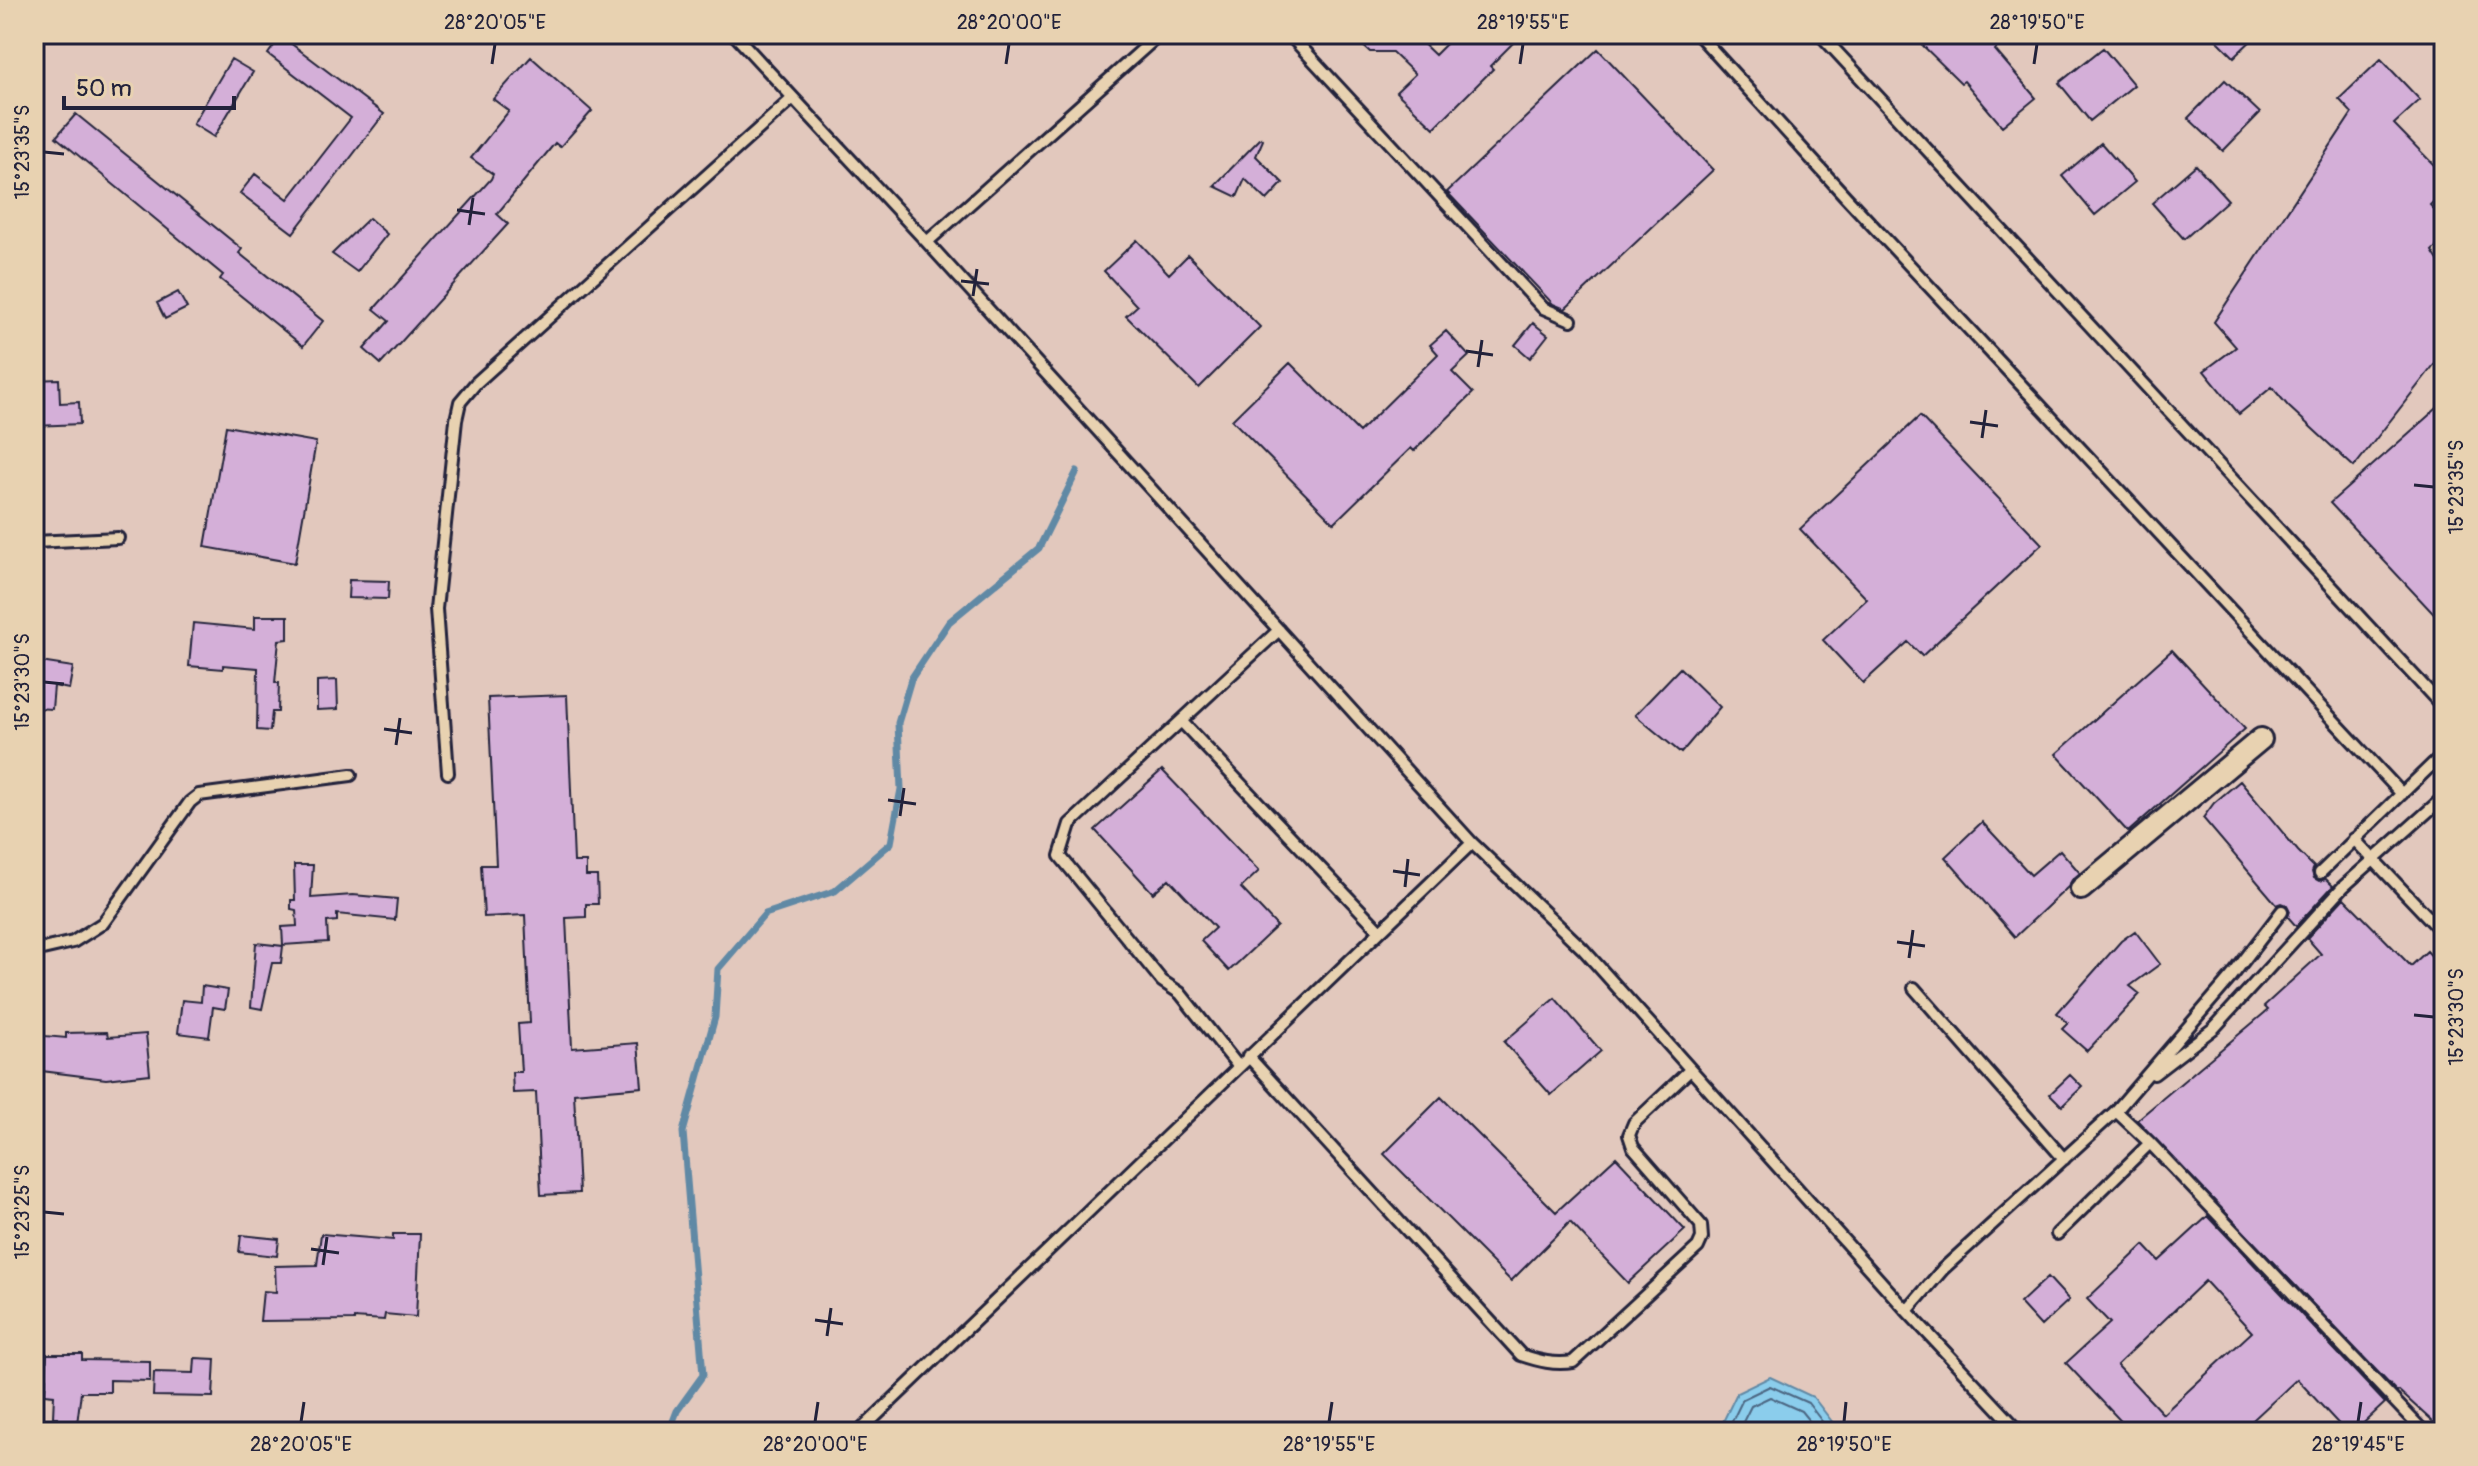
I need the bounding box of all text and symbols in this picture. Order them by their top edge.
text: 28°20'05"E [444,10,546,35]
text: 28°20'00"E [957,10,1061,35]
text: 28°19'55"E [1477,10,1569,35]
text: 28°19'50"E [1989,10,2085,35]
scale bar [64,60,234,110]
text: 50 m [76,74,132,103]
text: 15°23'35"S [10,105,35,199]
text: 15°23'35"S [2444,440,2469,534]
text: 15°23'30"S [10,633,35,731]
text: 15°23'30"S [2444,968,2469,1066]
text: 15°23'25"S [10,1165,35,1259]
text: 28°20'05"E [250,1432,352,1457]
text: 28°20'00"E [763,1432,867,1457]
text: 28°19'55"E [1283,1432,1375,1457]
text: 28°19'50"E [1796,1432,1892,1457]
text: 28°19'45"E [2311,1432,2405,1457]

